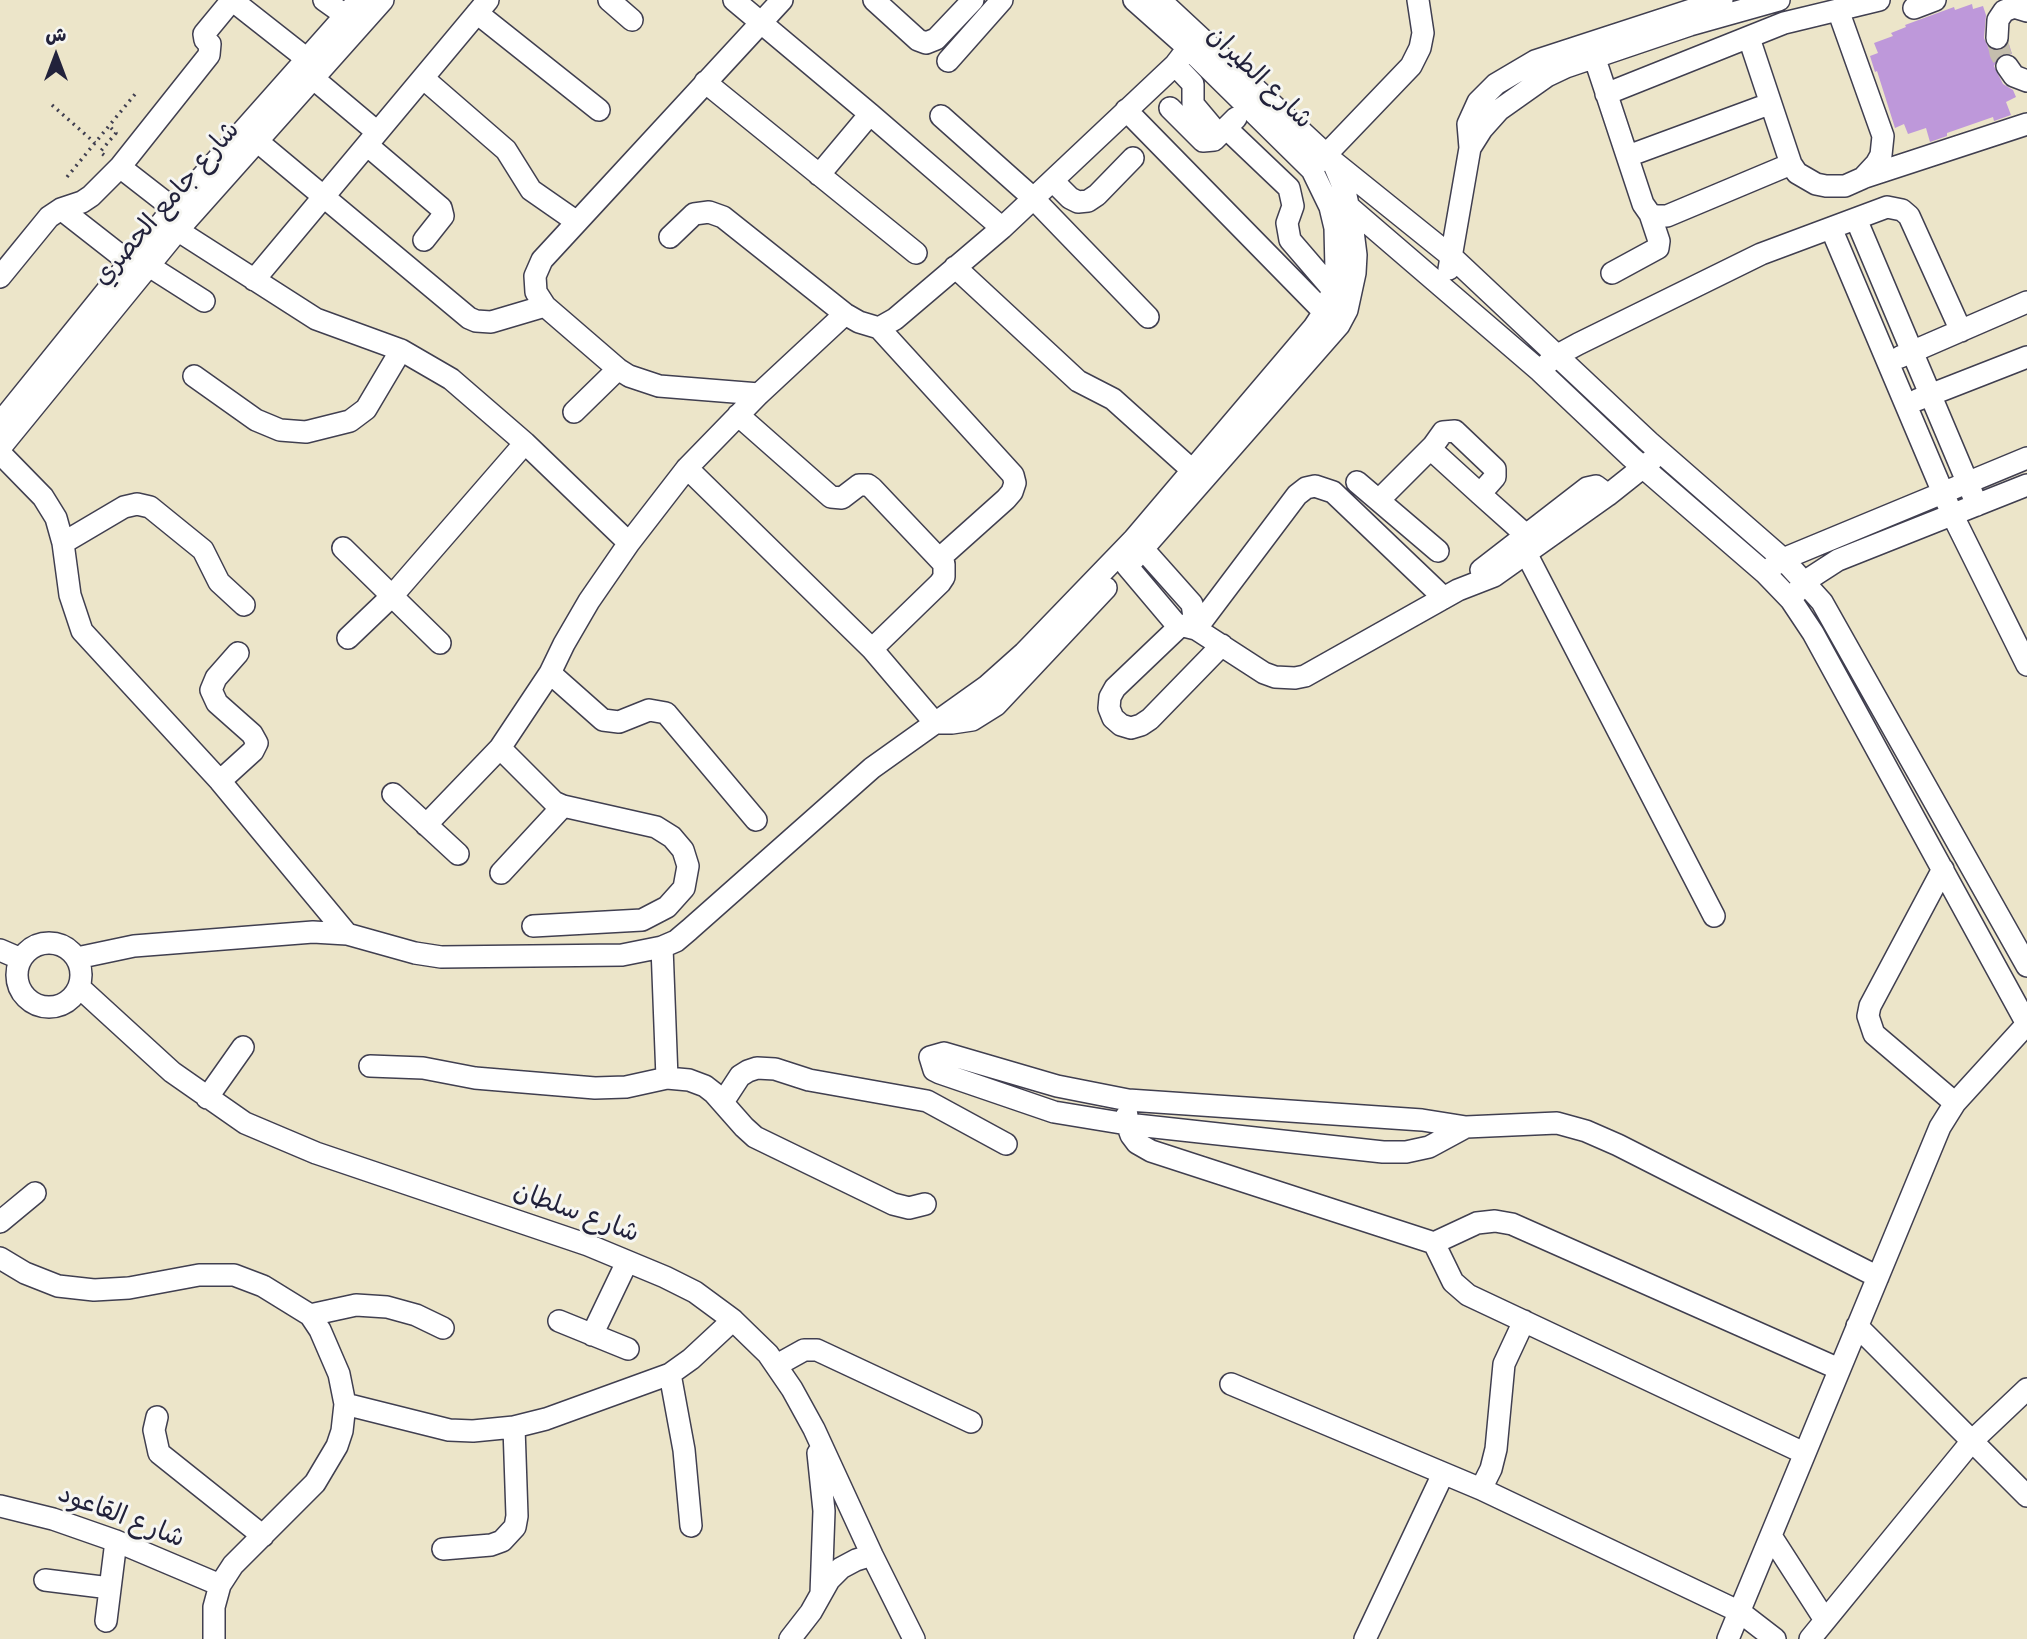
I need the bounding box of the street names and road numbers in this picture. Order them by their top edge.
street label: شارع الطيران [1200,20,1318,136]
street label: شارع جامع الحصري [87,116,247,292]
street label: شارع سلطان [509,1176,643,1250]
street label: شارع القاعود [53,1479,189,1555]

